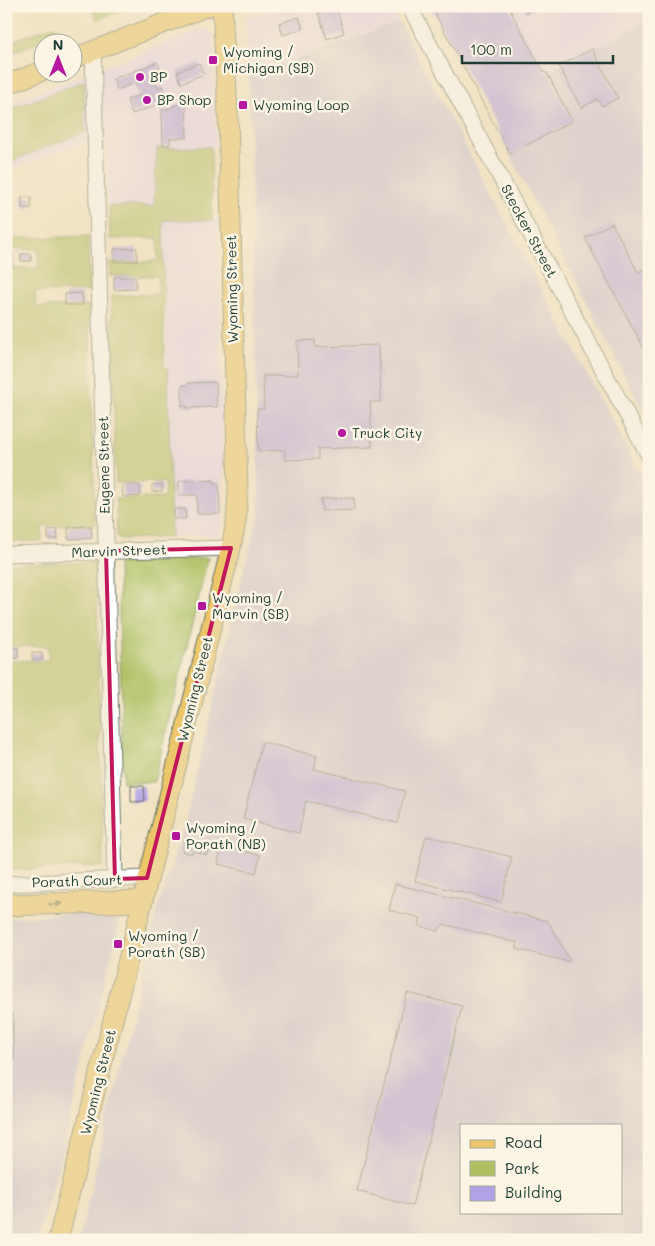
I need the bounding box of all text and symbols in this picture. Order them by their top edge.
north arrow [32,32,82,82]
scale bar [462,32,614,64]
text: N [53,35,63,54]
text: 100 m [470,39,512,59]
place label: Wyoming / Michigan (SB) [223,42,314,77]
marker: Wyoming / Michigan (SB) [207,54,219,66]
place label: BP [150,67,168,86]
marker: BP [134,71,146,83]
place label: BP Shop [157,90,211,109]
marker: BP Shop [141,94,153,106]
place label: Wyoming Loop [253,95,349,114]
marker: Wyoming Loop [237,99,249,111]
street label: Stecker Street [497,181,562,281]
street label: Wyoming Street [221,235,242,343]
street label: Eugene Street [93,416,114,514]
place label: Truck City [352,423,422,442]
marker: Truck City [336,427,348,439]
street label: Marvin Street [71,539,167,562]
place label: Wyoming / Marvin (SB) [212,588,289,623]
marker: Wyoming / Marvin (SB) [196,600,208,612]
street label: Wyoming Street [172,634,217,744]
place label: Wyoming / Porath (NB) [186,818,266,853]
marker: Wyoming / Porath (NB) [170,830,182,842]
street label: Porath Court [32,869,122,892]
one-way arrow [47,900,63,908]
place label: Wyoming / Porath (SB) [128,926,205,961]
marker: Wyoming / Porath (SB) [112,938,124,950]
street label: Wyoming Street [75,1027,120,1137]
legend [460,1124,622,1214]
text: Road [505,1132,542,1152]
text: Park [505,1158,539,1178]
text: Building [505,1182,562,1202]

